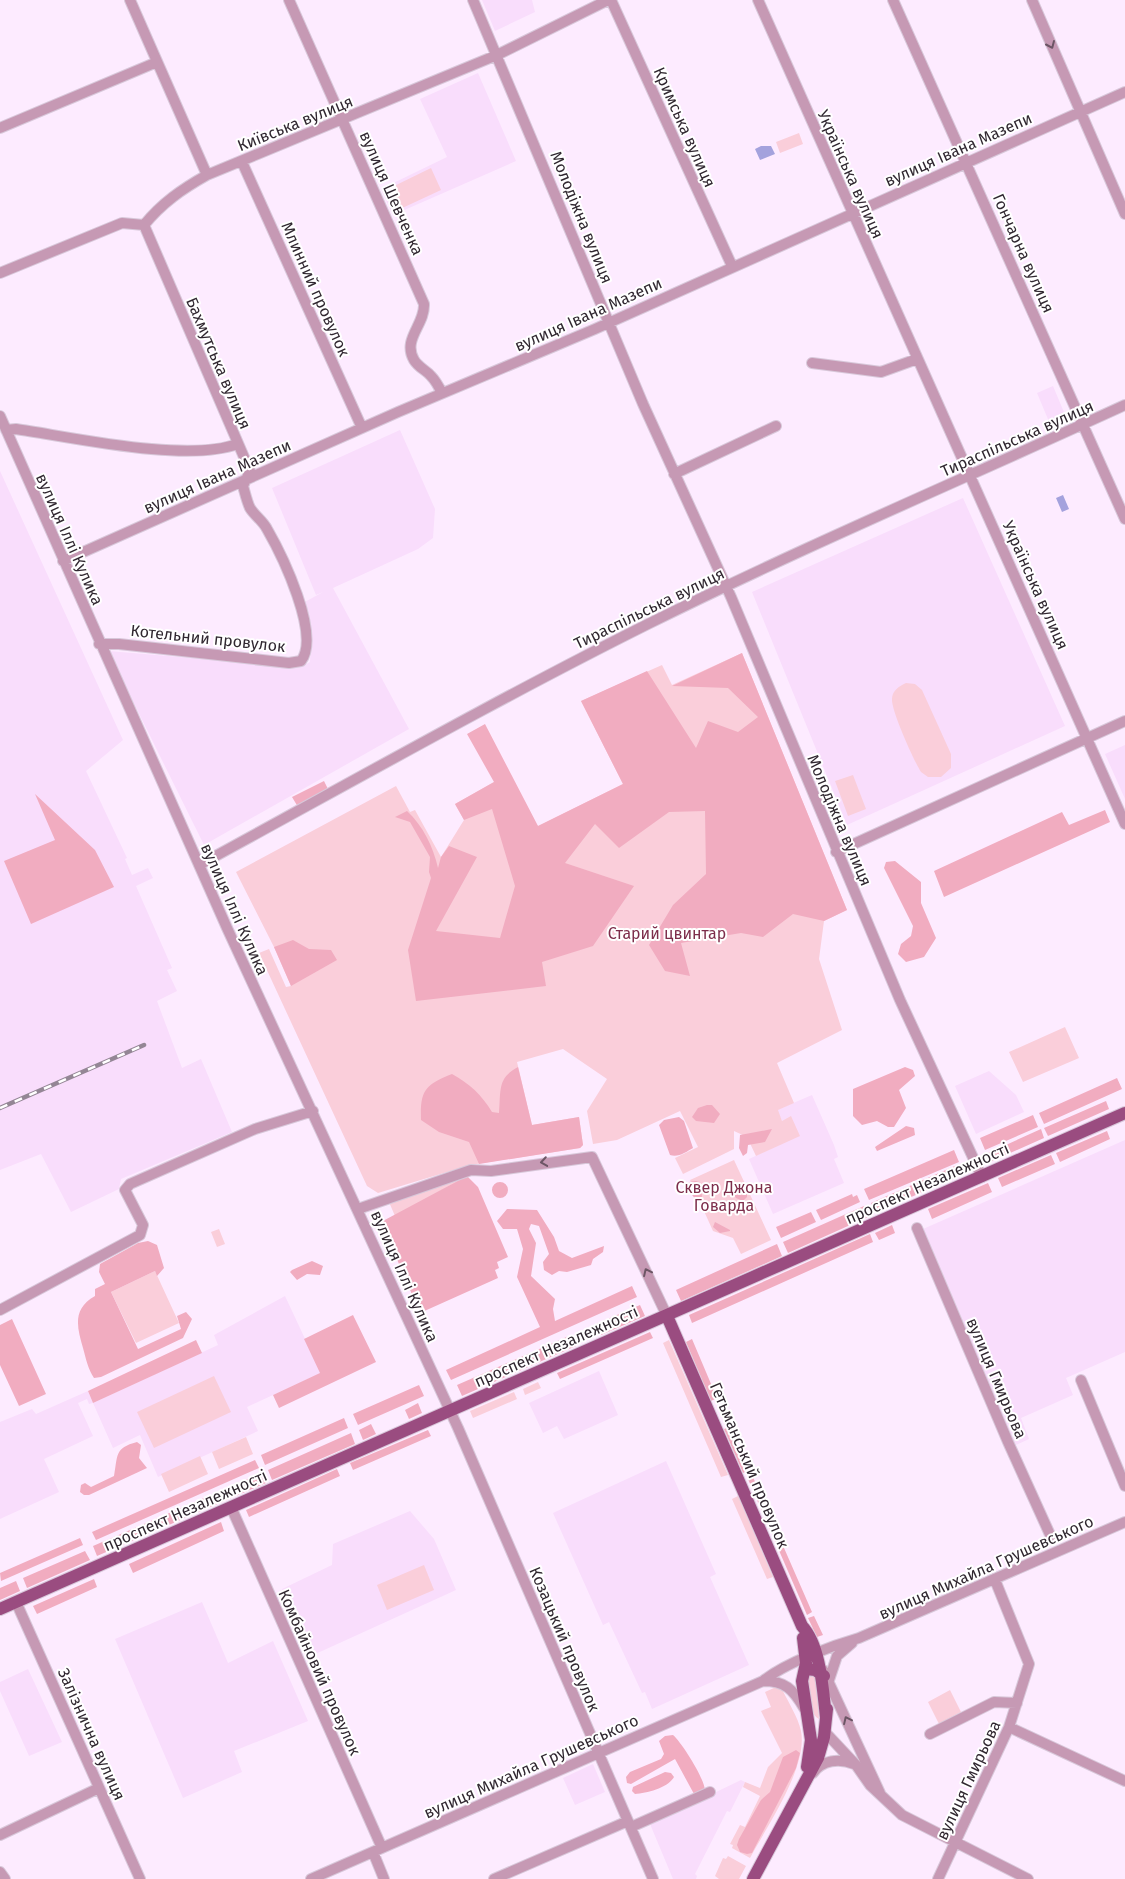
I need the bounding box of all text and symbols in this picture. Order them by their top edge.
one-way arrow [1045,40,1056,49]
street label: Кримська вулиця [649,64,720,190]
street label: Київська вулиця [235,92,356,155]
street label: Українська вулиця [814,107,887,242]
street label: вулиця Івана Мазепи [882,108,1035,191]
street label: вулиця Шевченка [356,128,427,258]
street label: Молодіжна вулиця [546,148,617,286]
street label: Гончарна вулиця [989,191,1058,316]
street label: Млинний провулок [277,219,354,360]
street label: вулиця Івана Мазепи [512,273,665,356]
street label: Бахмутська вулиця [182,294,255,432]
street label: Тираспільська вулиця [938,396,1096,481]
street label: вулиця Івана Мазепи [141,435,294,518]
street label: вулиця Іллі Кулика [32,470,107,608]
street label: Українська вулиця [999,518,1072,653]
street label: Тираспільська вулиця [571,564,727,653]
street label: Котельний провулок [130,621,287,656]
street label: Молодіжна вулиця [803,752,876,889]
street label: вулиця Іллі Кулика [197,840,272,978]
park label: Старий цвинтар [608,924,726,943]
street label: проспект Незалежності [842,1139,1012,1228]
one-way arrow [540,1157,548,1167]
park label: Сквер Джона Говарда [675,1178,773,1215]
street label: вулиця Іллі Кулика [367,1207,442,1345]
one-way arrow [642,1268,653,1277]
street label: проспект Незалежності [471,1302,641,1391]
street label: вулиця Гмирьова [962,1315,1031,1442]
street label: Гетьманський провулок [706,1379,793,1552]
street label: проспект Незалежності [100,1466,270,1555]
street label: вулиця Михайла Грушевського [876,1511,1096,1623]
street label: Козацький провулок [525,1564,604,1715]
street label: Комбайновий провулок [274,1586,365,1759]
street label: Залізнична вулиця [54,1665,129,1803]
street label: вулиця Михайла Грушевського [421,1710,641,1822]
one-way arrow [843,1716,854,1725]
street label: вулиця Гмирьова [932,1717,1004,1843]

